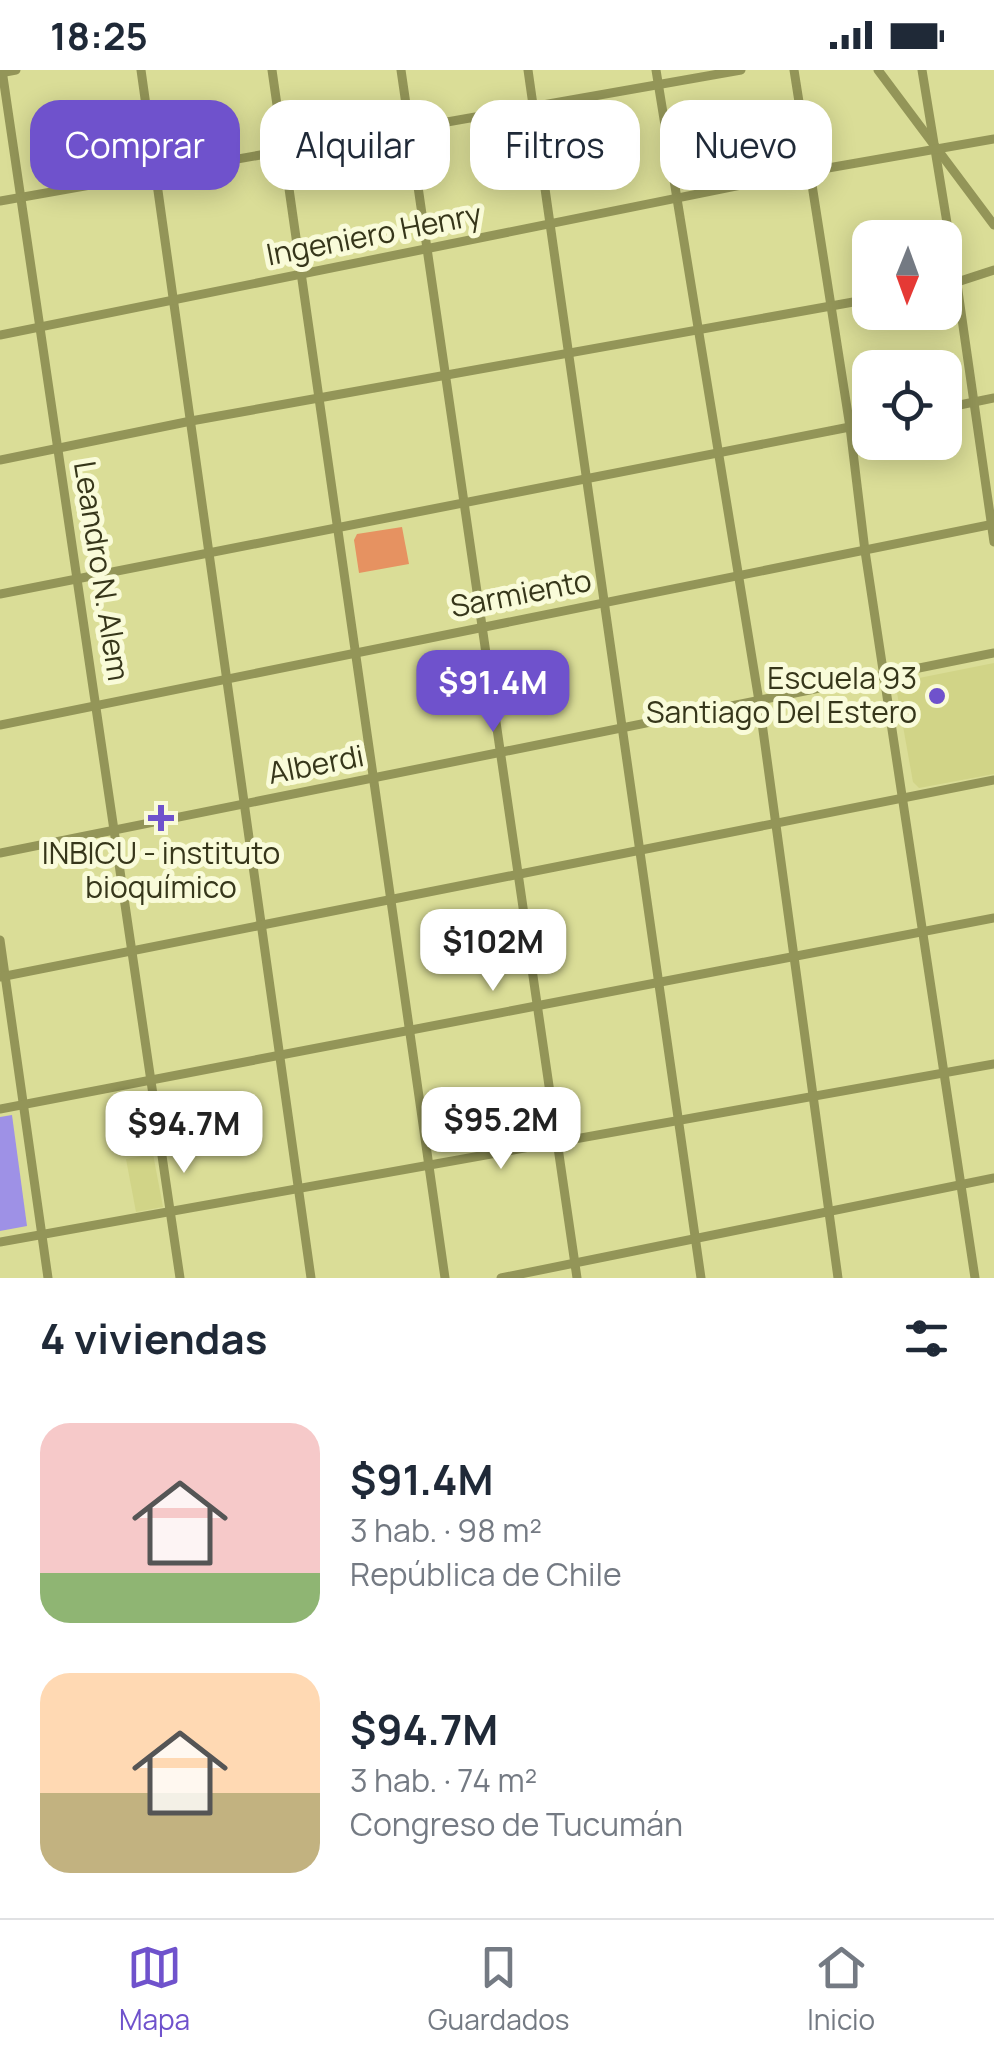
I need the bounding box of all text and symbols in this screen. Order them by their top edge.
text: 18:25 [50,9,148,61]
chip: Comprar [30,100,240,190]
chip: Alquilar [260,100,450,190]
chip: Filtros [470,100,640,190]
chip: Nuevo [660,100,832,190]
street label: Ingeniero Henry [263,193,485,274]
north arrow [852,220,962,330]
map controls [852,220,962,460]
button: locate [852,350,962,460]
street label: Leandro N. Alem [65,458,140,683]
street label: Sarmiento [447,559,595,626]
pin: $91.4M [412,650,574,735]
place label: Escuela 93 Santiago Del Estero [646,657,917,732]
text: $91.4M [438,660,548,704]
marker: Escuela 93 Santiago Del Estero [926,685,948,707]
street label: Alberdi [264,734,367,793]
marker: INBICU - instituto bioquímico [148,805,174,831]
place label: INBICU - instituto bioquímico [42,832,280,907]
pin: $102M [423,909,563,994]
text: $102M [442,919,544,963]
pin: $95.2M [420,1087,582,1172]
pin: $94.7M [103,1091,265,1176]
text: $95.2M [444,1097,558,1141]
text: $94.7M [128,1101,240,1145]
text: 4 viviendas [40,1309,267,1367]
icon: filters [899,1311,954,1366]
text: $91.4M [350,1450,493,1508]
icon: home [120,1463,240,1583]
text: 3 hab. · 98 m² [350,1508,542,1552]
text: República de Chile [350,1552,622,1596]
text: $94.7M [350,1700,498,1758]
icon: home [120,1713,240,1833]
text: 3 hab. · 74 m² [350,1758,537,1802]
text: Congreso de Tucumán [350,1802,683,1846]
tab: Mapa [119,1940,190,2038]
tab: Guardados [428,1940,569,2038]
tab: Inicio [807,1940,875,2038]

